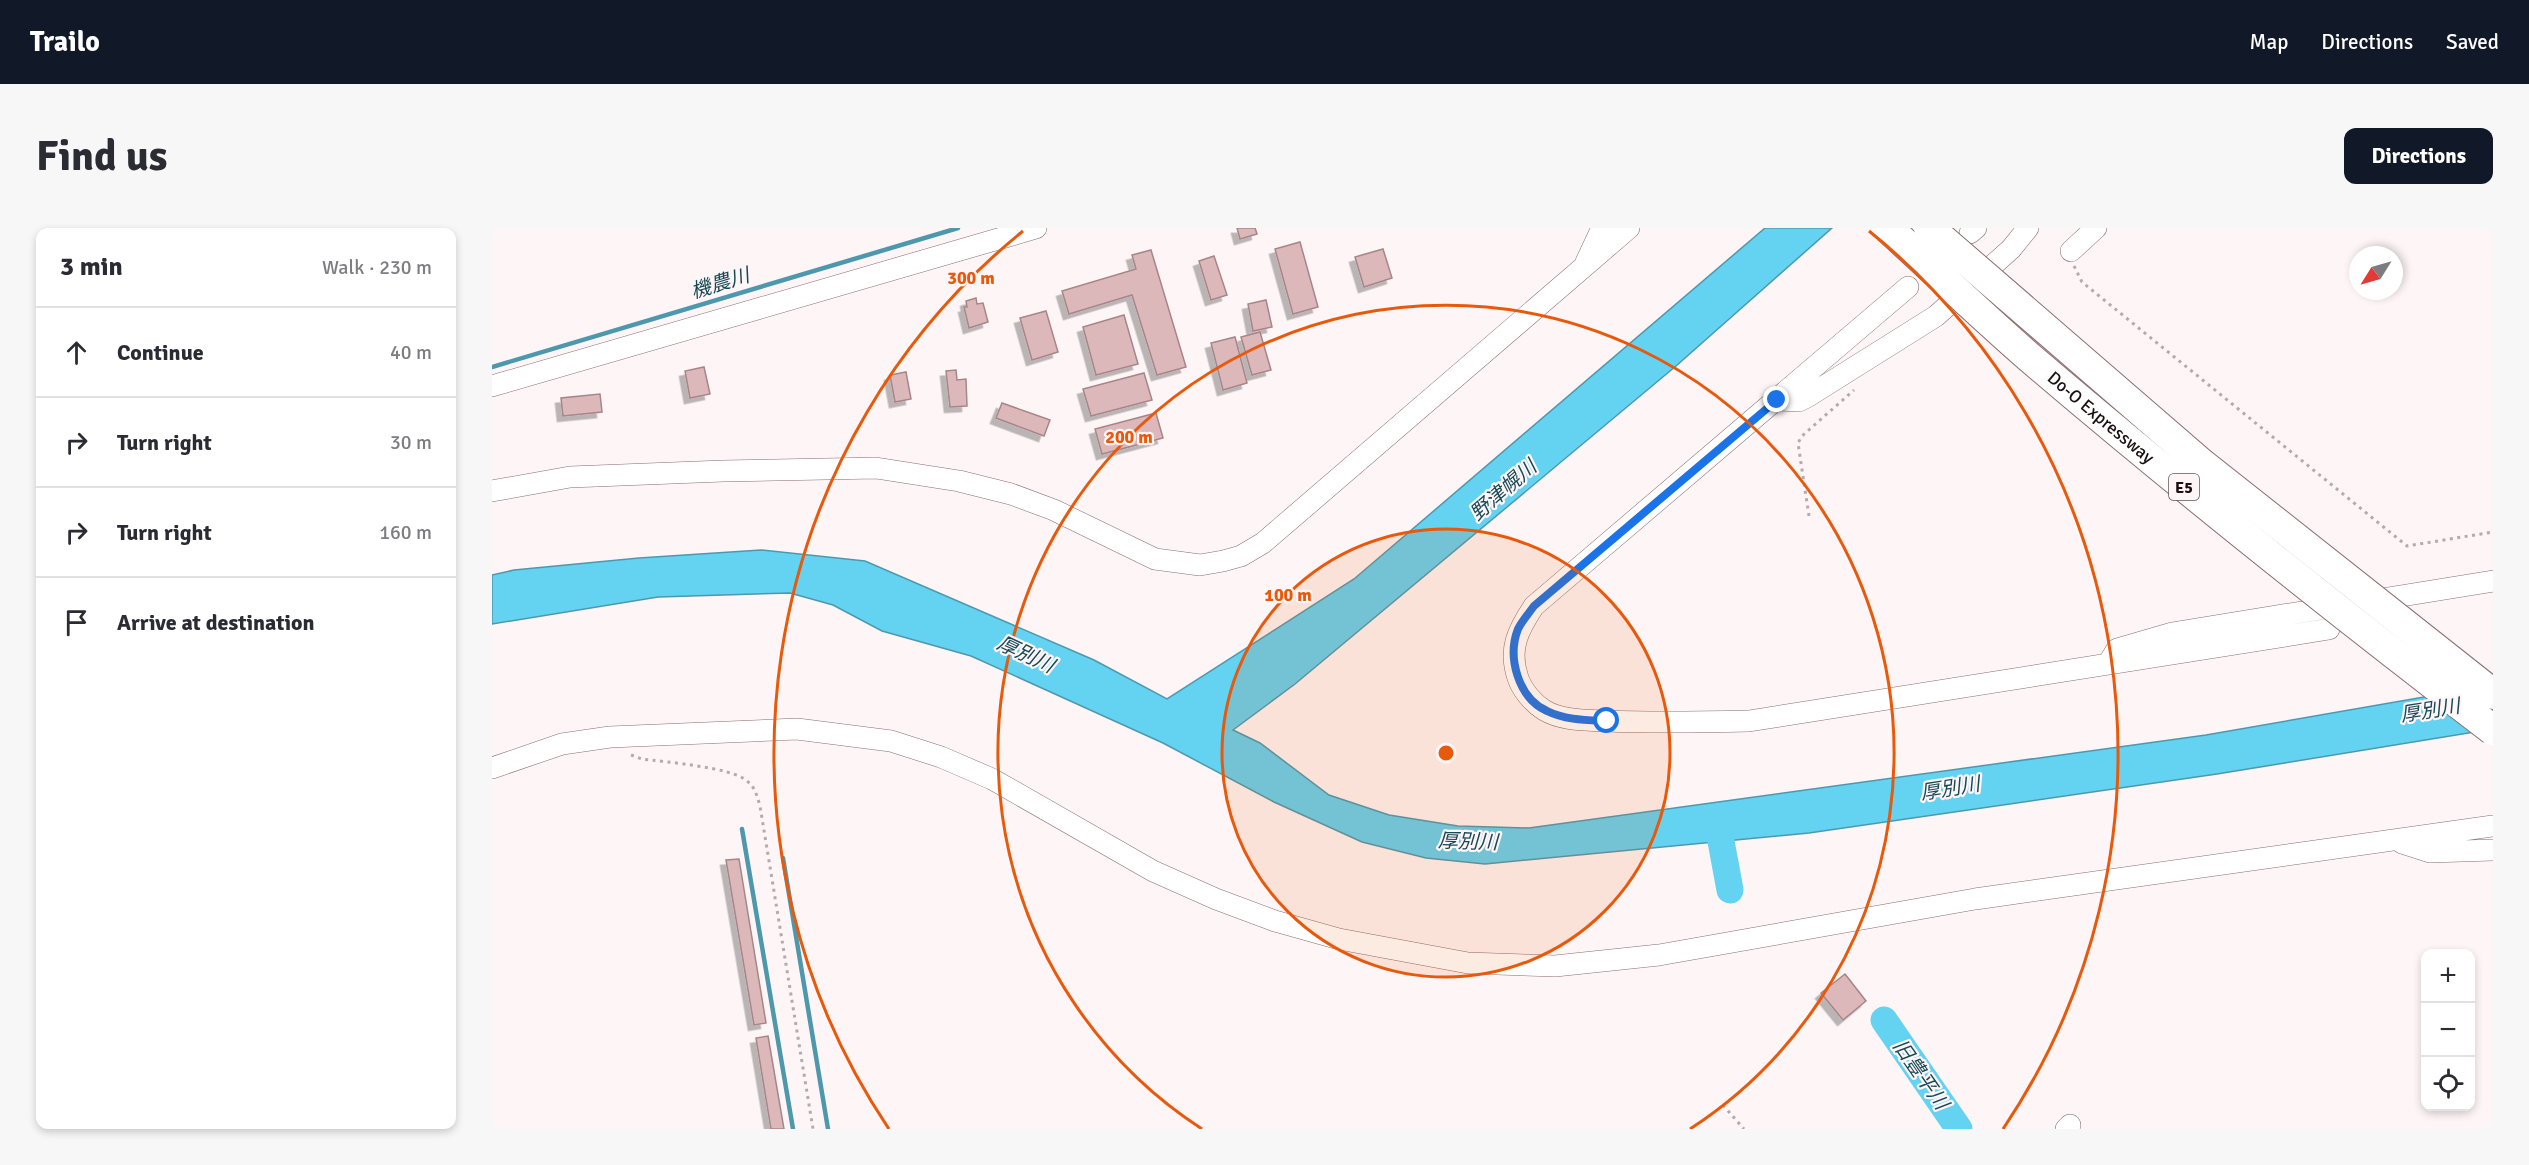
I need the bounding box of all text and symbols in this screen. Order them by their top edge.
text: Trailo [30,25,100,59]
text: Map [2250,29,2288,55]
text: Directions [2321,29,2413,55]
text: Saved [2446,29,2499,55]
button: Directions [2344,128,2493,184]
text: Find us [36,131,167,182]
north arrow [2349,246,2403,300]
text: 3 min [60,251,123,283]
text: Walk · 230 m [322,255,432,280]
water label: 機農川 [688,262,754,304]
text: 300 m [947,267,995,289]
icon: ahead [60,336,93,369]
text: Continue [117,339,204,366]
text: 40 m [390,340,432,365]
street label: Do-O Expressway [2043,367,2159,469]
route end [1763,386,1789,412]
icon: right [60,426,93,459]
text: 200 m [1105,426,1153,448]
text: Turn right [117,429,212,456]
text: 30 m [390,430,432,455]
water label: 野津幌川 [1465,453,1543,526]
road number: E5 [2169,474,2199,500]
icon: right [60,516,93,549]
text: Turn right [117,519,212,546]
text: 160 m [379,520,432,545]
text: 100 m [1264,584,1312,606]
icon: arrive [60,606,93,639]
text: Arrive at destination [117,609,314,636]
water label: 厚別川 [993,630,1060,679]
water label: 厚別川 [2398,693,2464,728]
route start [1593,707,1619,733]
centre of rings [1436,743,1456,763]
water label: 厚別川 [1918,771,1984,806]
water label: 厚別川 [1438,828,1500,855]
map controls [2421,949,2475,1111]
button: + [2421,949,2475,1003]
button: − [2421,1003,2475,1057]
water label: 旧豊平川 [1887,1034,1955,1116]
button: locate [2421,1057,2475,1111]

